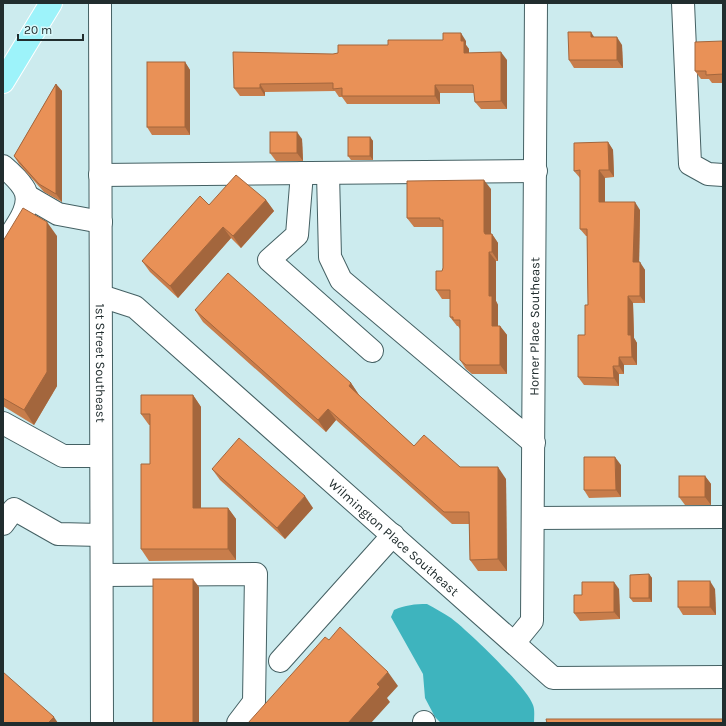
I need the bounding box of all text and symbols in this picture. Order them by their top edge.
scale bar [18,16,83,42]
text: 20 m [24,23,52,37]
street label: Horner Place Southeast [526,257,542,396]
street label: 1st Street Southeast [93,303,109,423]
street label: Wilmington Place Southeast [326,475,462,599]

